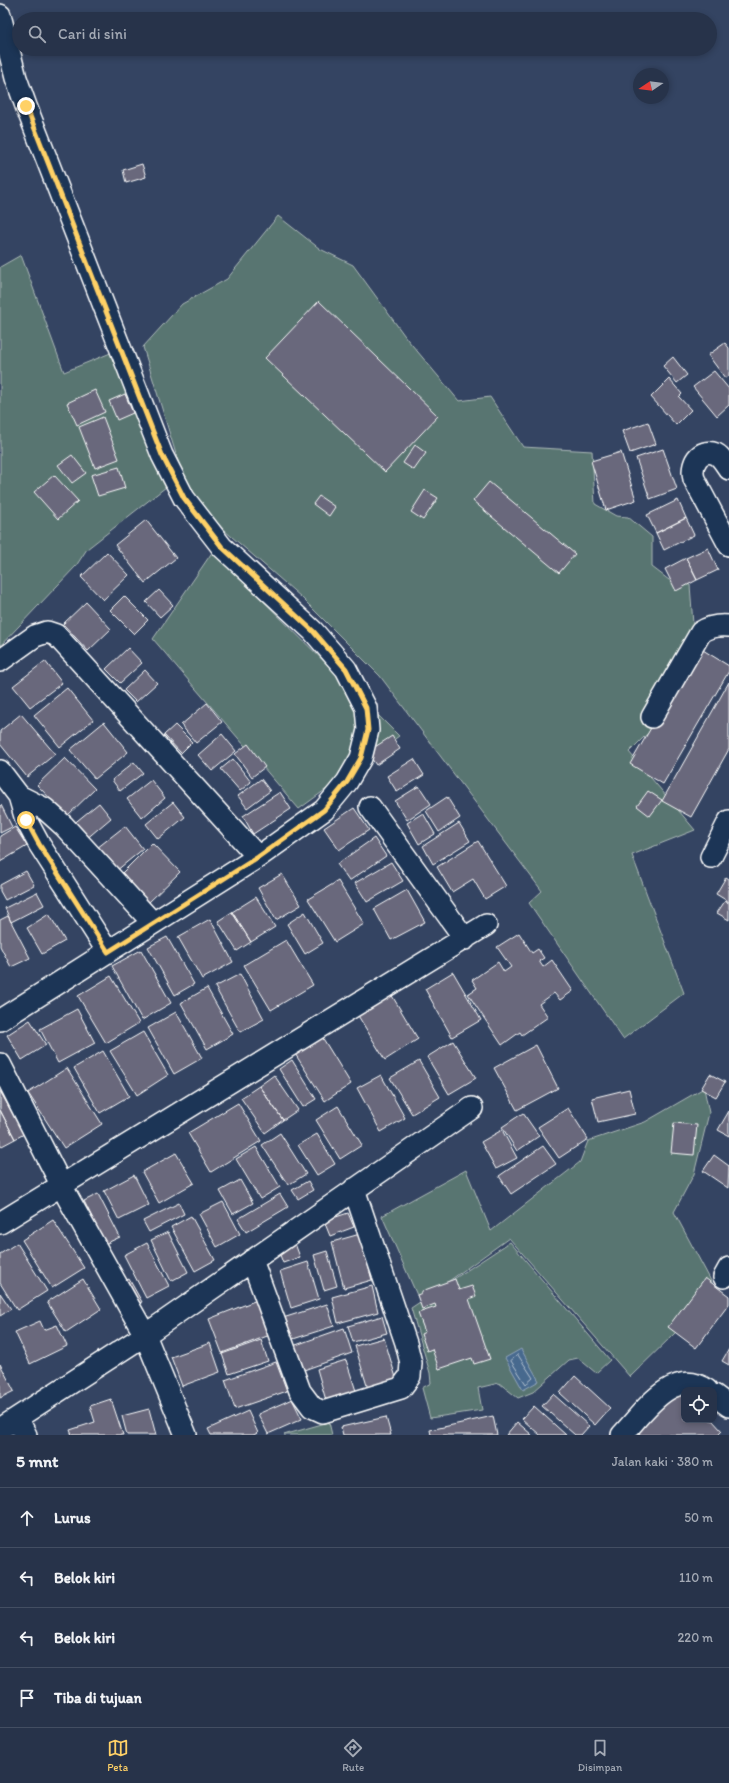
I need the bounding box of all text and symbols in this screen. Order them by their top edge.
search box [12,12,717,56]
icon: search [26,23,48,45]
text: Cari di sini [58,25,127,43]
north arrow [633,68,669,104]
route end [17,97,35,115]
route start [17,811,35,829]
map controls [681,1387,717,1423]
button: locate [681,1387,717,1423]
text: 5 mnt [16,1451,59,1471]
text: Jalan kaki · 380 m [612,1454,713,1469]
icon: ahead [16,1507,38,1529]
text: Lurus [54,1509,91,1527]
text: 50 m [684,1510,713,1525]
icon: left [16,1567,38,1589]
text: Belok kiri [54,1569,115,1587]
text: 110 m [679,1570,713,1585]
icon: left [16,1627,38,1649]
text: Belok kiri [54,1629,115,1647]
text: 220 m [677,1630,713,1645]
icon: arrive [16,1687,38,1709]
text: Tiba di tujuan [54,1689,142,1707]
tab: Peta [107,1737,129,1774]
tab: Rute [342,1737,364,1774]
tab: Disimpan [578,1737,622,1774]

